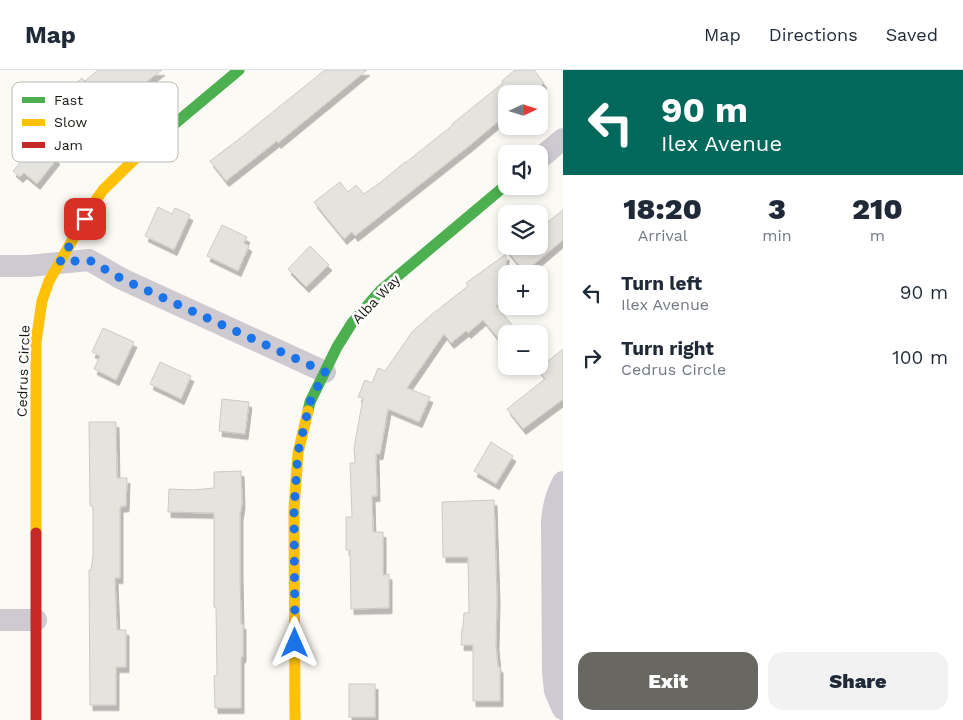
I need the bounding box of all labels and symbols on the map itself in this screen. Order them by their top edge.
legend [12,82,178,162]
north arrow [498,85,548,135]
text: Fast [54,92,83,108]
text: Slow [54,114,87,130]
text: Jam [54,137,83,153]
pin [64,198,106,240]
street label: Alba Way [349,271,404,327]
street label: Cedrus Circle [13,325,33,417]
position arrow [268,616,320,668]

